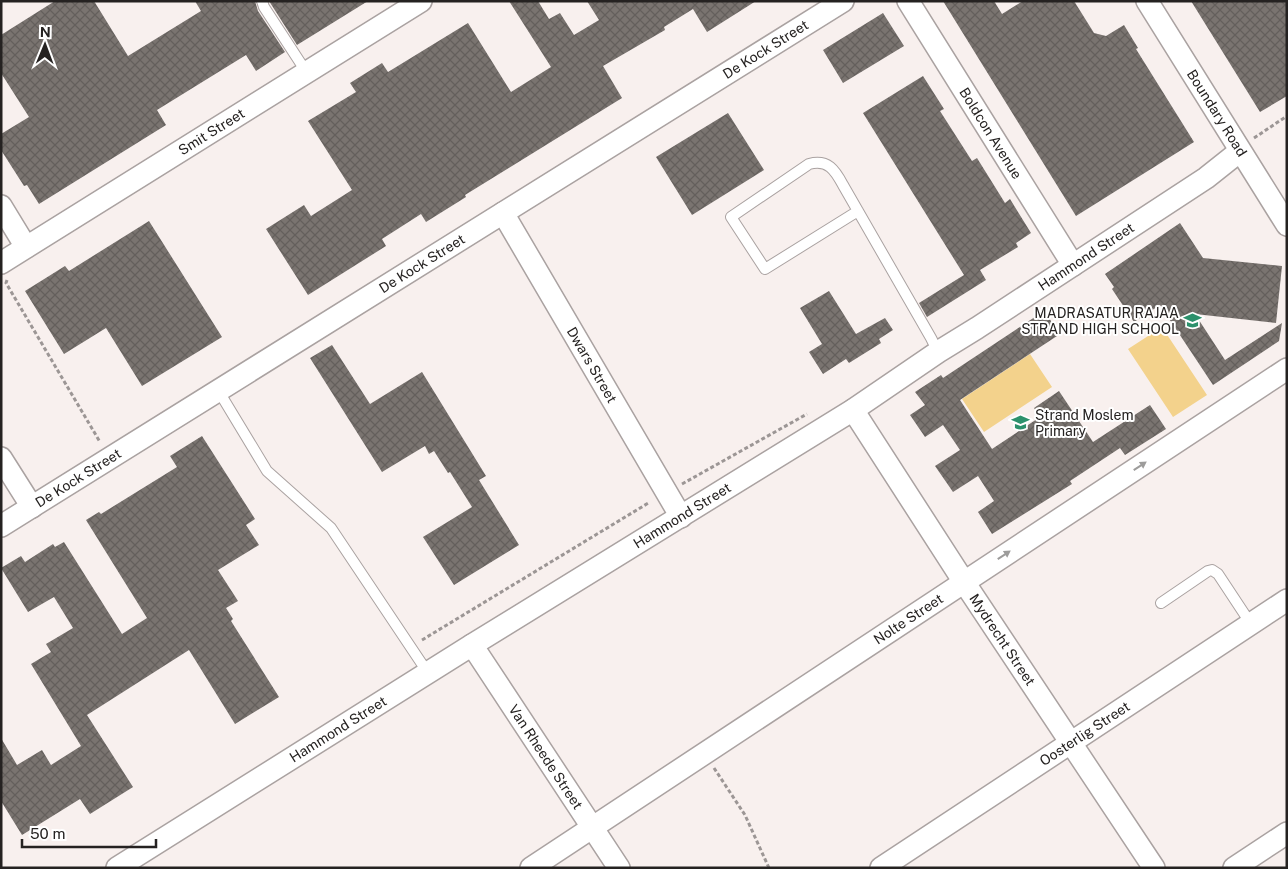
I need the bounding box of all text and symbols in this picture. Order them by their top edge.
street label: De Kock Street [720,17,811,82]
north arrow [20,20,70,70]
text: N [40,24,51,40]
street label: Boundary Road [1184,67,1250,159]
street label: Boldcon Avenue [956,85,1025,182]
street label: Smit Street [175,105,247,158]
street label: Hammond Street [1035,219,1137,294]
street label: De Kock Street [376,231,468,296]
place label: MADRASATUR RAJAA STRAND HIGH SCHOOL [1021,305,1179,337]
school or university icon: MADRASATUR RAJAA STRAND HIGH SCHOOL [1183,311,1203,331]
street label: Dwars Street [564,324,620,406]
place label: Strand Moslem Primary [1035,407,1134,439]
school or university icon: Strand Moslem Primary [1011,413,1031,433]
street label: De Kock Street [32,445,124,511]
one-way arrow [1133,461,1147,471]
street label: Hammond Street [630,479,734,552]
one-way arrow [998,551,1011,560]
street label: Nolte Street [871,590,946,648]
street label: Mydrecht Street [966,591,1039,689]
street label: Hammond Street [287,693,389,766]
street label: Oosterlig Street [1037,698,1133,769]
street label: Van Rheede Street [506,702,586,812]
scale bar [22,816,156,848]
text: 50 m [30,825,65,842]

